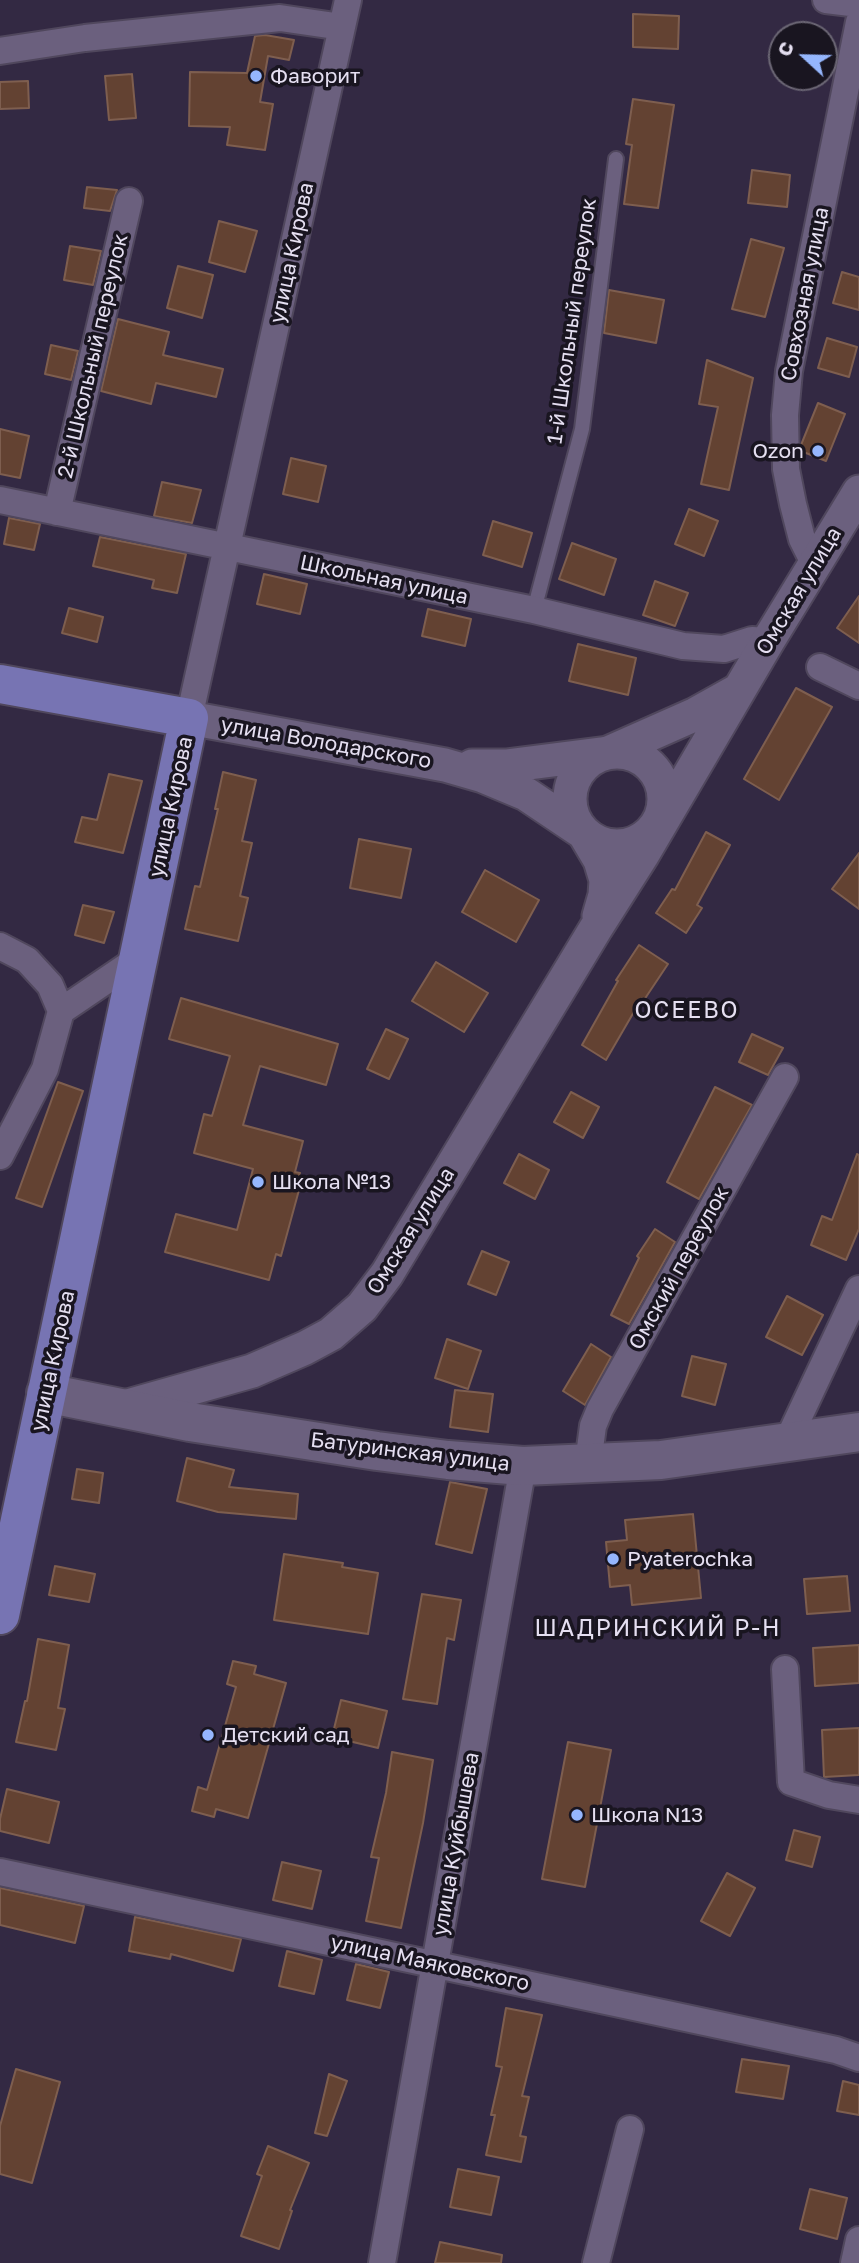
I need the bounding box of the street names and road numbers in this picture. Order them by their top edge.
street label: улица Кирова [265,180,319,326]
street label: 1-й Школьный переулок [542,197,602,445]
street label: Совхозная улица [776,205,834,383]
street label: 2-й Школьный переулок [53,231,133,481]
street label: Омская улица [751,523,847,659]
street label: Школьная улица [298,550,470,610]
street label: улица Володарского [219,712,433,774]
street label: улица Кирова [144,734,198,880]
street label: Омская улица [362,1163,460,1299]
street label: Омский переулок [624,1182,734,1354]
street label: улица Кирова [26,1288,80,1434]
street label: Батуринская улица [309,1427,511,1477]
street label: улица Куйбышева [427,1750,485,1938]
street label: улица Маяковского [328,1930,532,1996]

